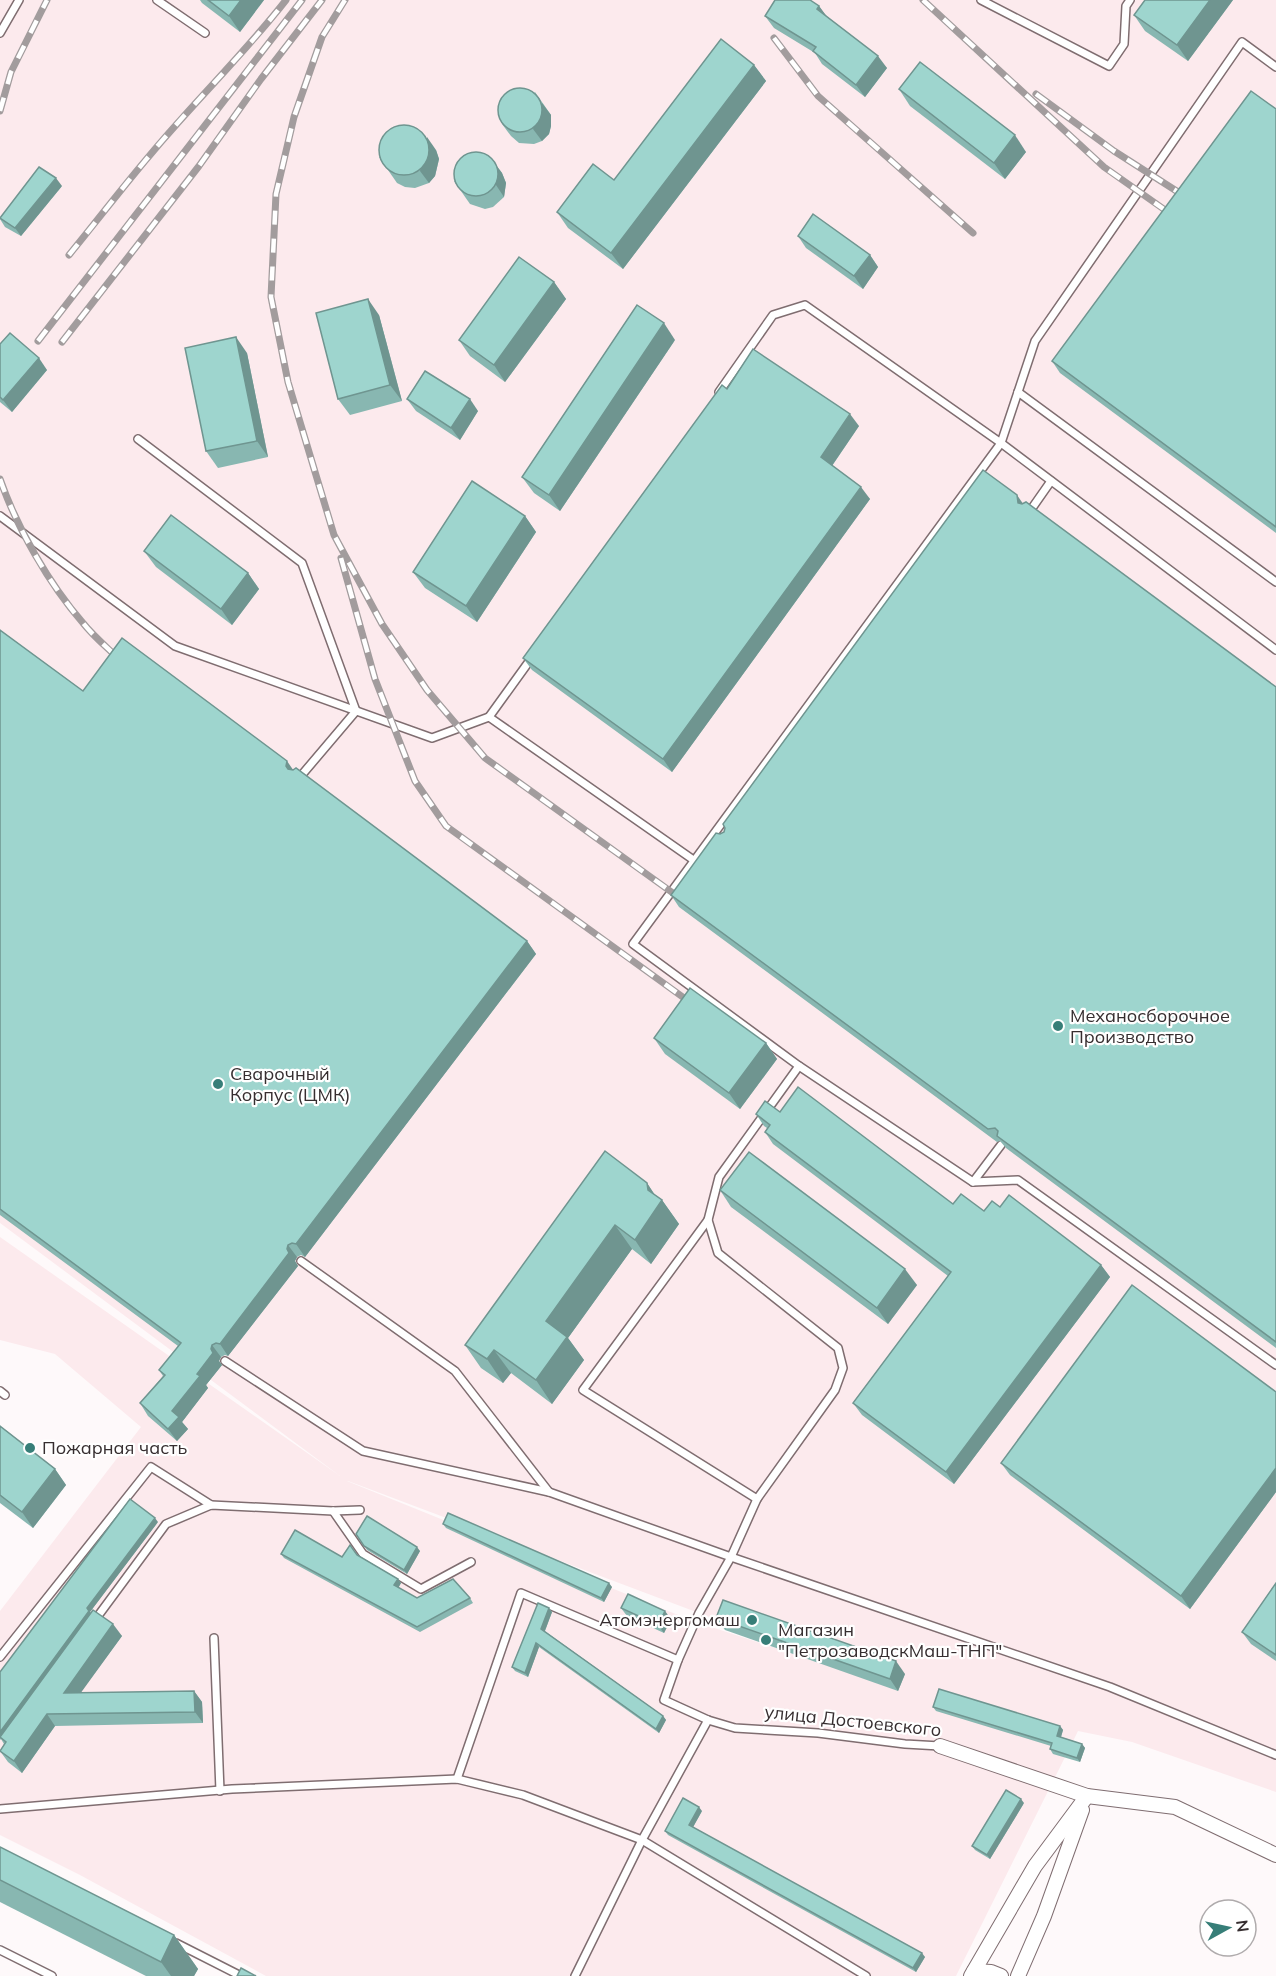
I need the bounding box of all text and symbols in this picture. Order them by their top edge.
place label: Механосборочное Производство [1070,1004,1230,1048]
marker: Механосборочное Производство [1051,1019,1065,1033]
place label: Сварочный Корпус (ЦМК) [230,1062,351,1106]
marker: Сварочный Корпус (ЦМК) [211,1077,225,1091]
place label: Пожарная часть [42,1436,187,1459]
marker: Пожарная часть [23,1441,37,1455]
place label: Атомэнергомаш [599,1608,740,1631]
marker: Атомэнергомаш [745,1613,759,1627]
place label: Магазин "ПетрозаводскМаш-ТНП" [778,1618,1002,1662]
marker: Магазин "ПетрозаводскМаш-ТНП" [759,1633,773,1647]
street label: улица Достоевского [764,1700,943,1741]
north arrow [1198,1898,1258,1958]
text: N [1232,1919,1254,1933]

